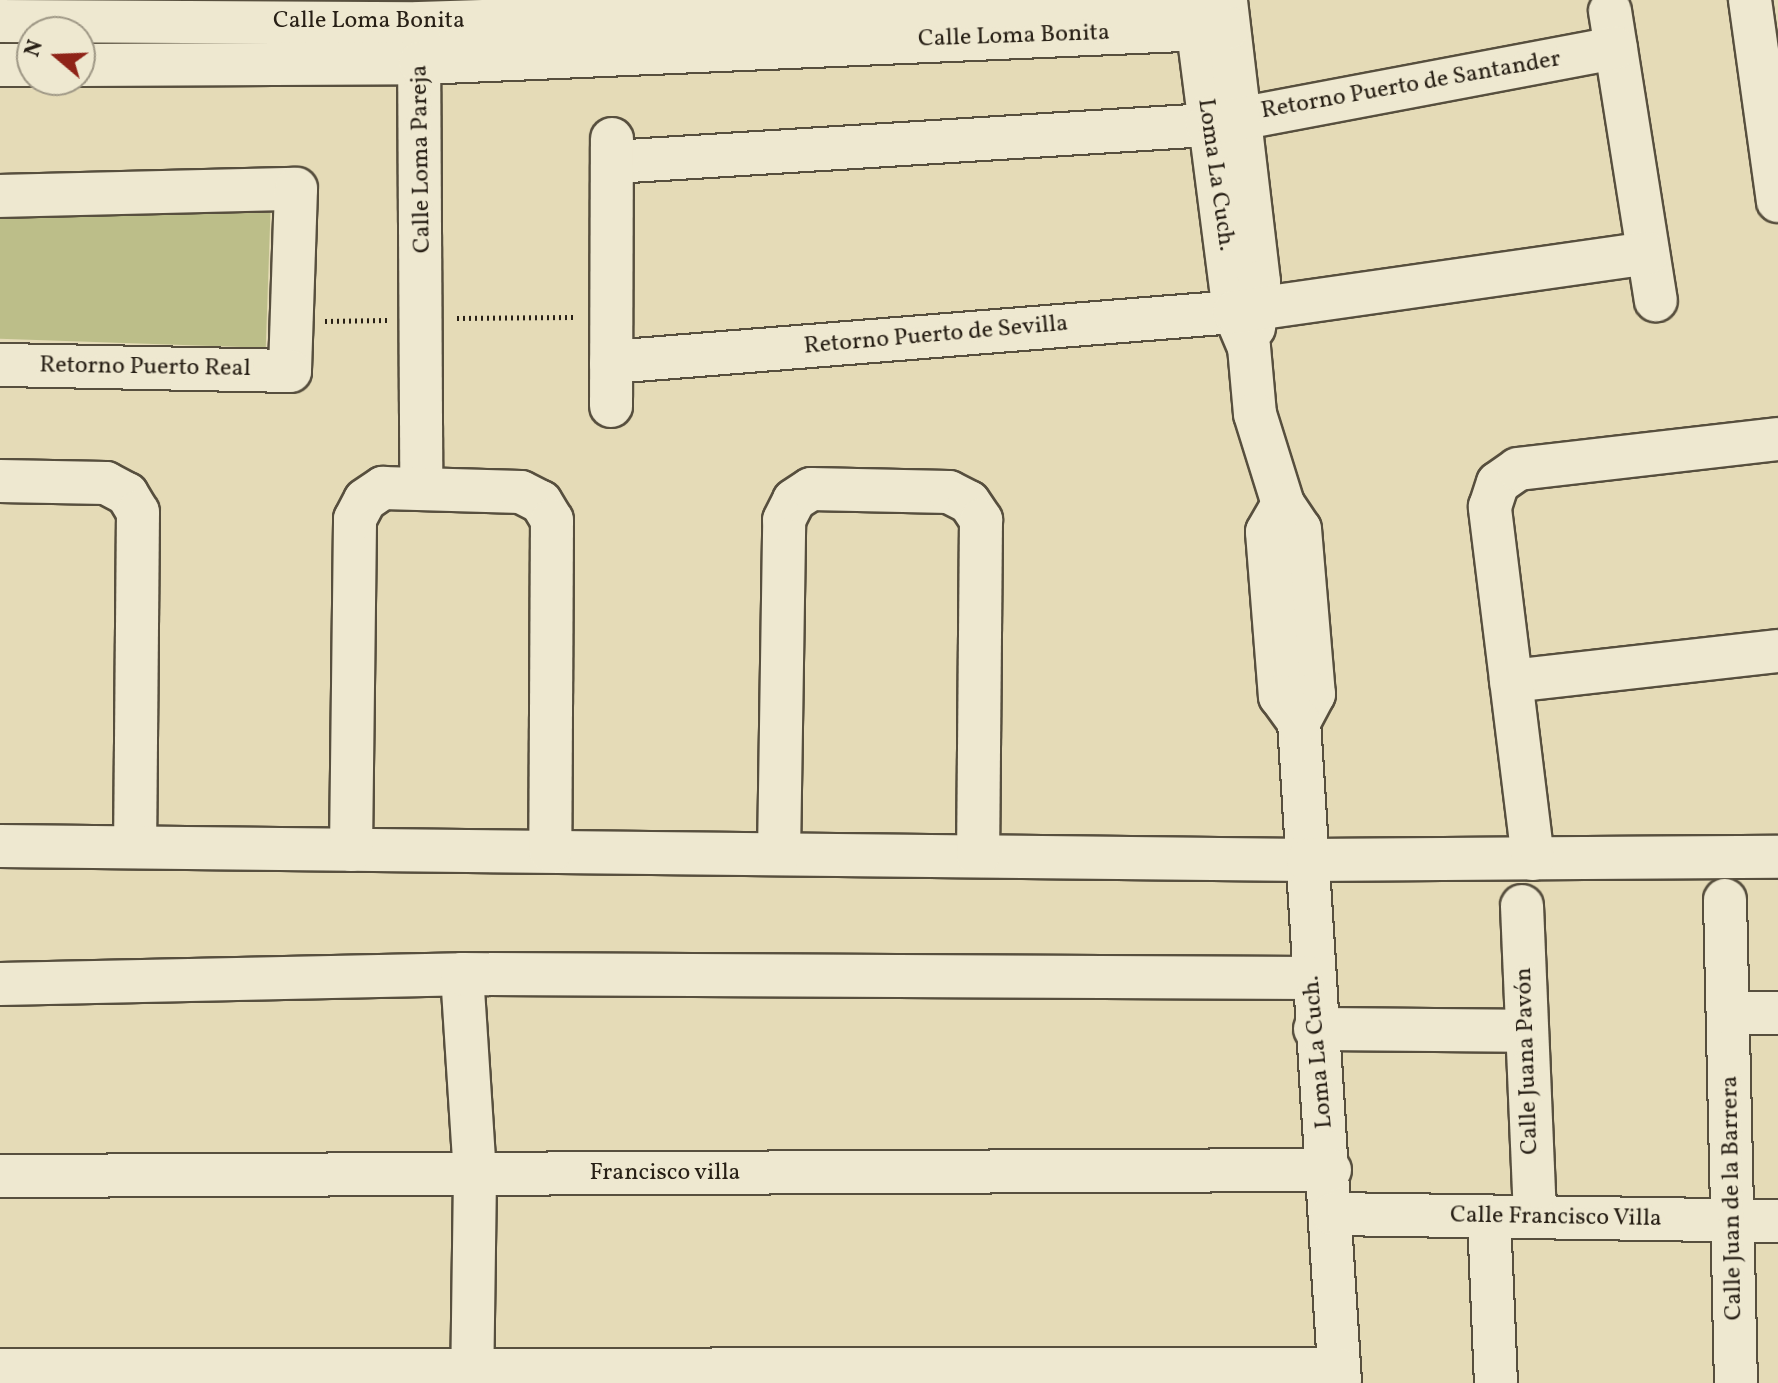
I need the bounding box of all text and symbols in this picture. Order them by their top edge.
street label: Calle Loma Bonita [273,8,465,36]
north arrow [16,16,96,96]
street label: Calle Loma Bonita [918,19,1110,55]
text: N [17,36,52,61]
street label: Retorno Puerto de Santander [1259,45,1563,127]
street label: Calle Loma Pareja [406,65,438,253]
street label: Loma La Cuch. [1190,97,1240,253]
street label: Retorno Puerto de Sevilla [803,310,1069,362]
street label: Retorno Puerto Real [39,352,251,384]
street label: Calle Juana Pavón [1510,967,1546,1155]
street label: Loma La Cuch. [1298,974,1340,1130]
street label: Calle Juan de la Barrera [1716,1075,1750,1321]
street label: Francisco villa [589,1160,741,1188]
street label: Calle Francisco Villa [1449,1202,1663,1234]

